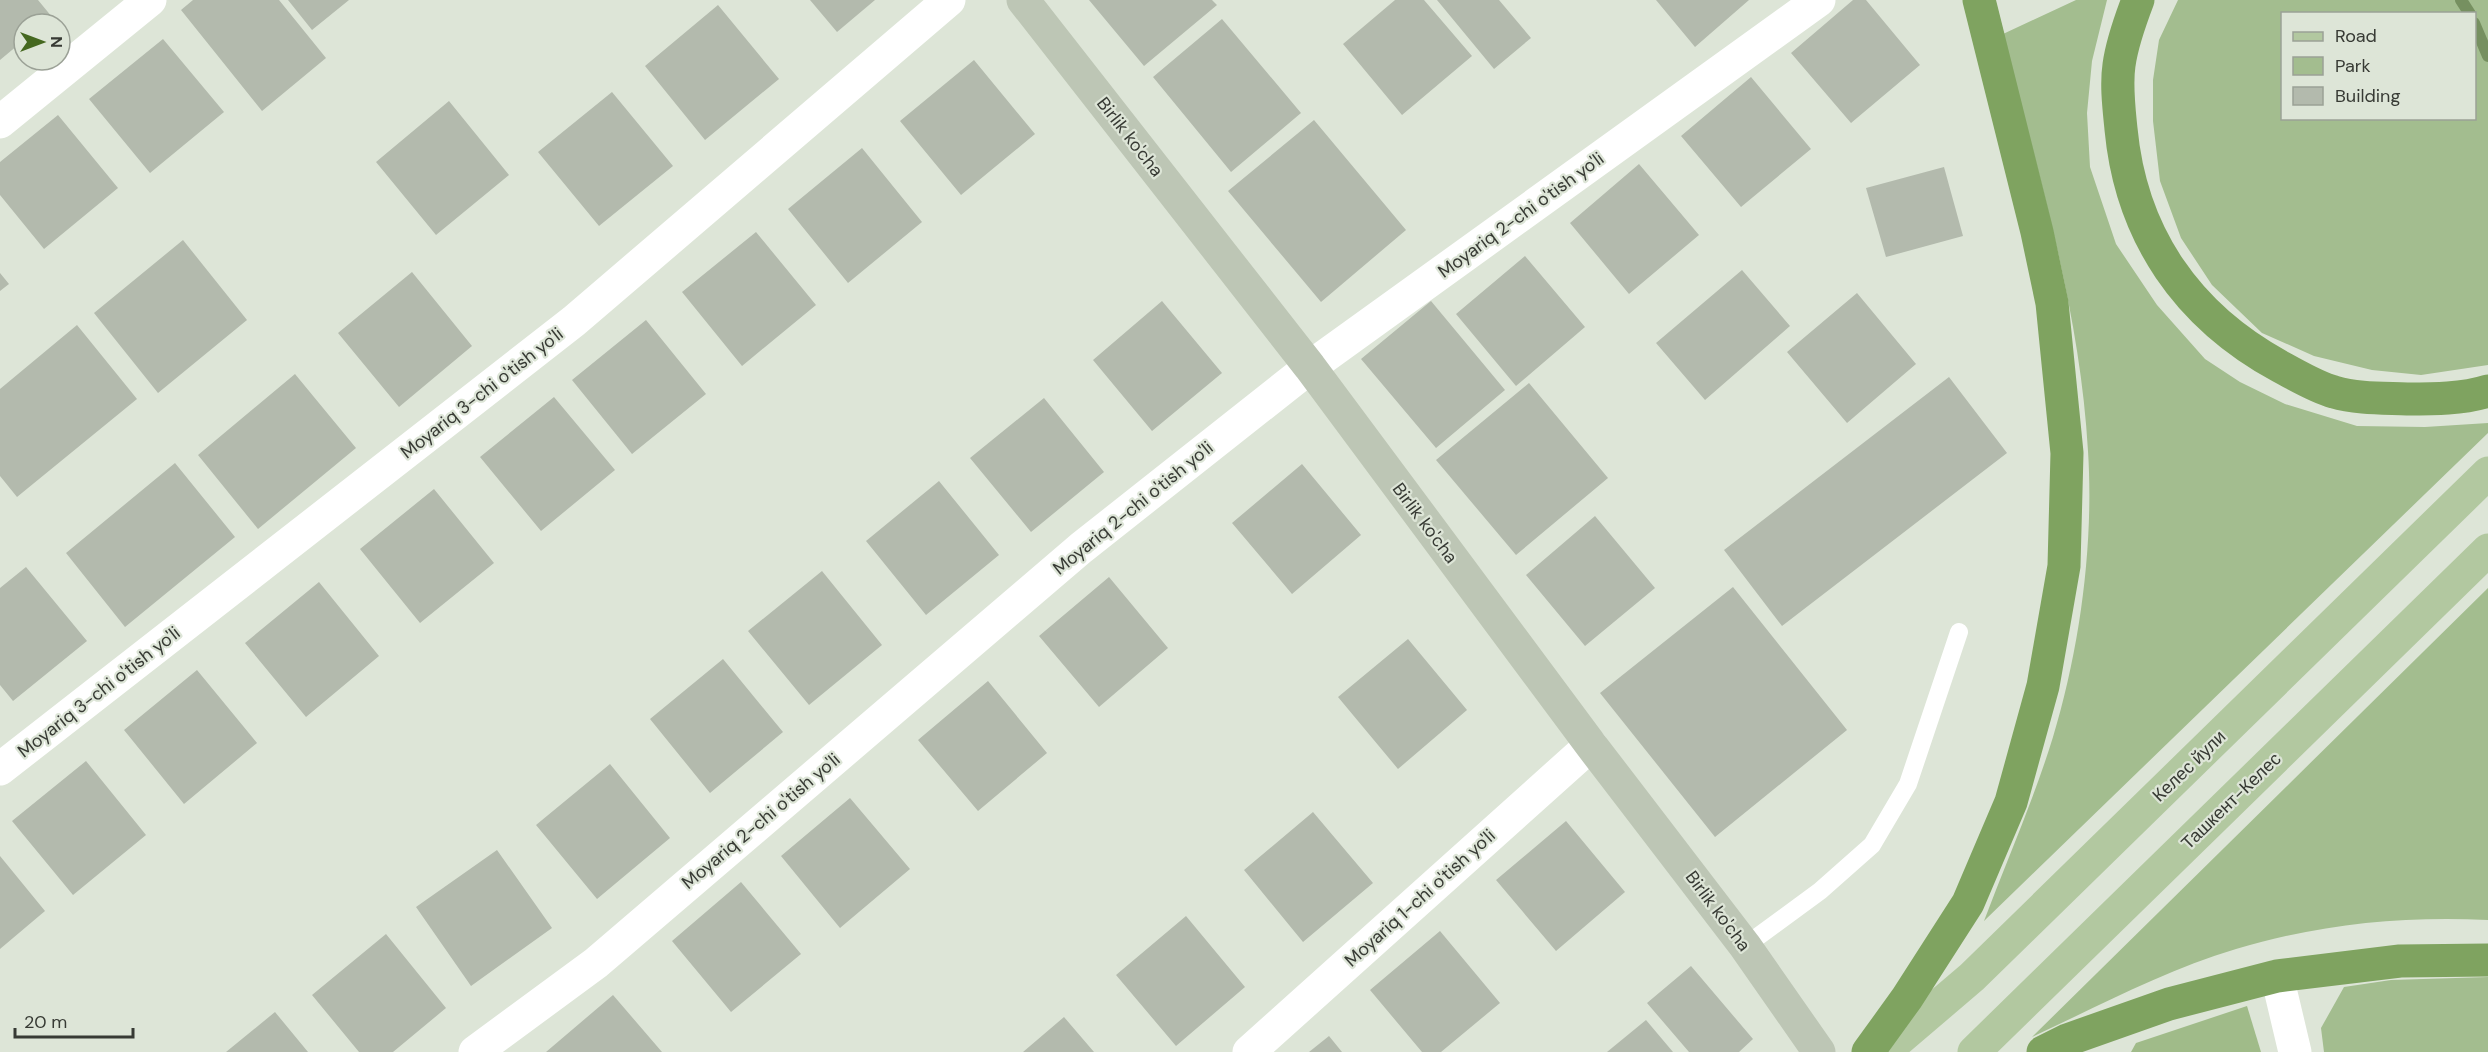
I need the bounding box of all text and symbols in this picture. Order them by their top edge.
north arrow [12,12,72,72]
legend [2281,12,2476,120]
text: Road [2335,24,2377,48]
text: N [46,36,67,48]
text: Park [2335,54,2371,78]
text: Building [2335,84,2400,108]
street label: Birlik ko'cha [1091,92,1169,182]
street label: Moyariq 2-chi o'tish yo'li [1433,147,1609,283]
street label: Moyariq 3-chi o'tish yo'li [396,322,568,464]
street label: Moyariq 2-chi o'tish yo'li [1048,436,1218,580]
street label: Birlik ko'cha [1387,478,1463,568]
street label: Moyariq 3-chi o'tish yo'li [13,621,185,763]
street label: Келес йули [2147,725,2231,807]
street label: Ташкент-Келес [2176,747,2286,855]
street label: Moyariq 2-chi o'tish yo'li [677,748,845,894]
street label: Moyariq 1-chi o'tish yo'li [1339,824,1501,972]
street label: Birlik ko'cha [1680,866,1756,956]
scale bar [15,1001,134,1039]
text: 20 m [24,1010,67,1034]

